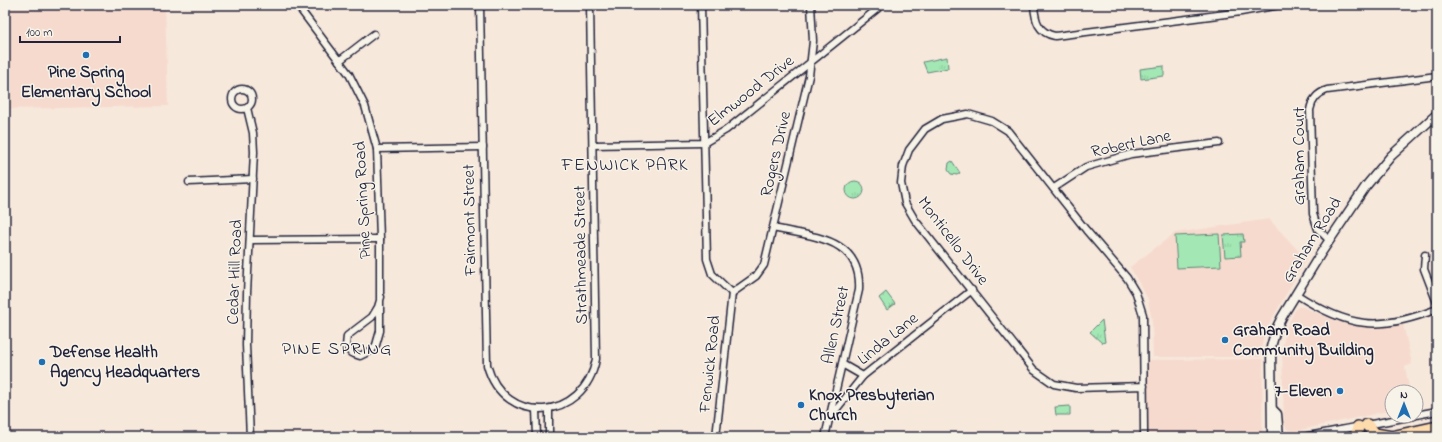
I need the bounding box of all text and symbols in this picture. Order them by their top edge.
scale bar [20,18,120,44]
text: 100 m [26,24,53,42]
street label: Elmwood Drive [702,49,800,133]
marker: Pine Spring Elementary School [81,50,91,60]
place label: Pine Spring Elementary School [21,60,151,107]
street label: Graham Court [1287,106,1312,205]
street label: Rogers Drive [754,108,800,200]
street label: Robert Lane [1089,123,1174,165]
street label: Pine Spring Road [347,140,381,260]
district label: FENWICK PARK [560,153,689,179]
street label: Fairmont Street [457,164,483,277]
street label: Strathmeade Street [567,185,595,325]
street label: Monticello Drive [911,191,995,291]
street label: Graham Road [1276,192,1348,288]
street label: Cedar Hill Road [221,219,249,325]
street label: Allen Street [816,283,857,366]
street label: Linda Lane [852,306,924,371]
street label: Fenwick Road [692,314,728,415]
place label: Graham Road Community Building [1233,318,1374,365]
marker: Graham Road Community Building [1220,335,1230,345]
district label: PINE SPRING [282,337,392,363]
place label: Defense Health Agency Headquarters [49,340,200,387]
marker: Defense Health Agency Headquarters [37,357,47,367]
place label: 7-Eleven [1275,379,1333,404]
place label: Knox Presbyterian Church [809,383,935,428]
north arrow [1384,384,1424,424]
marker: 7-Eleven [1335,386,1345,396]
text: N [1400,387,1408,403]
marker: Knox Presbyterian Church [796,400,806,410]

